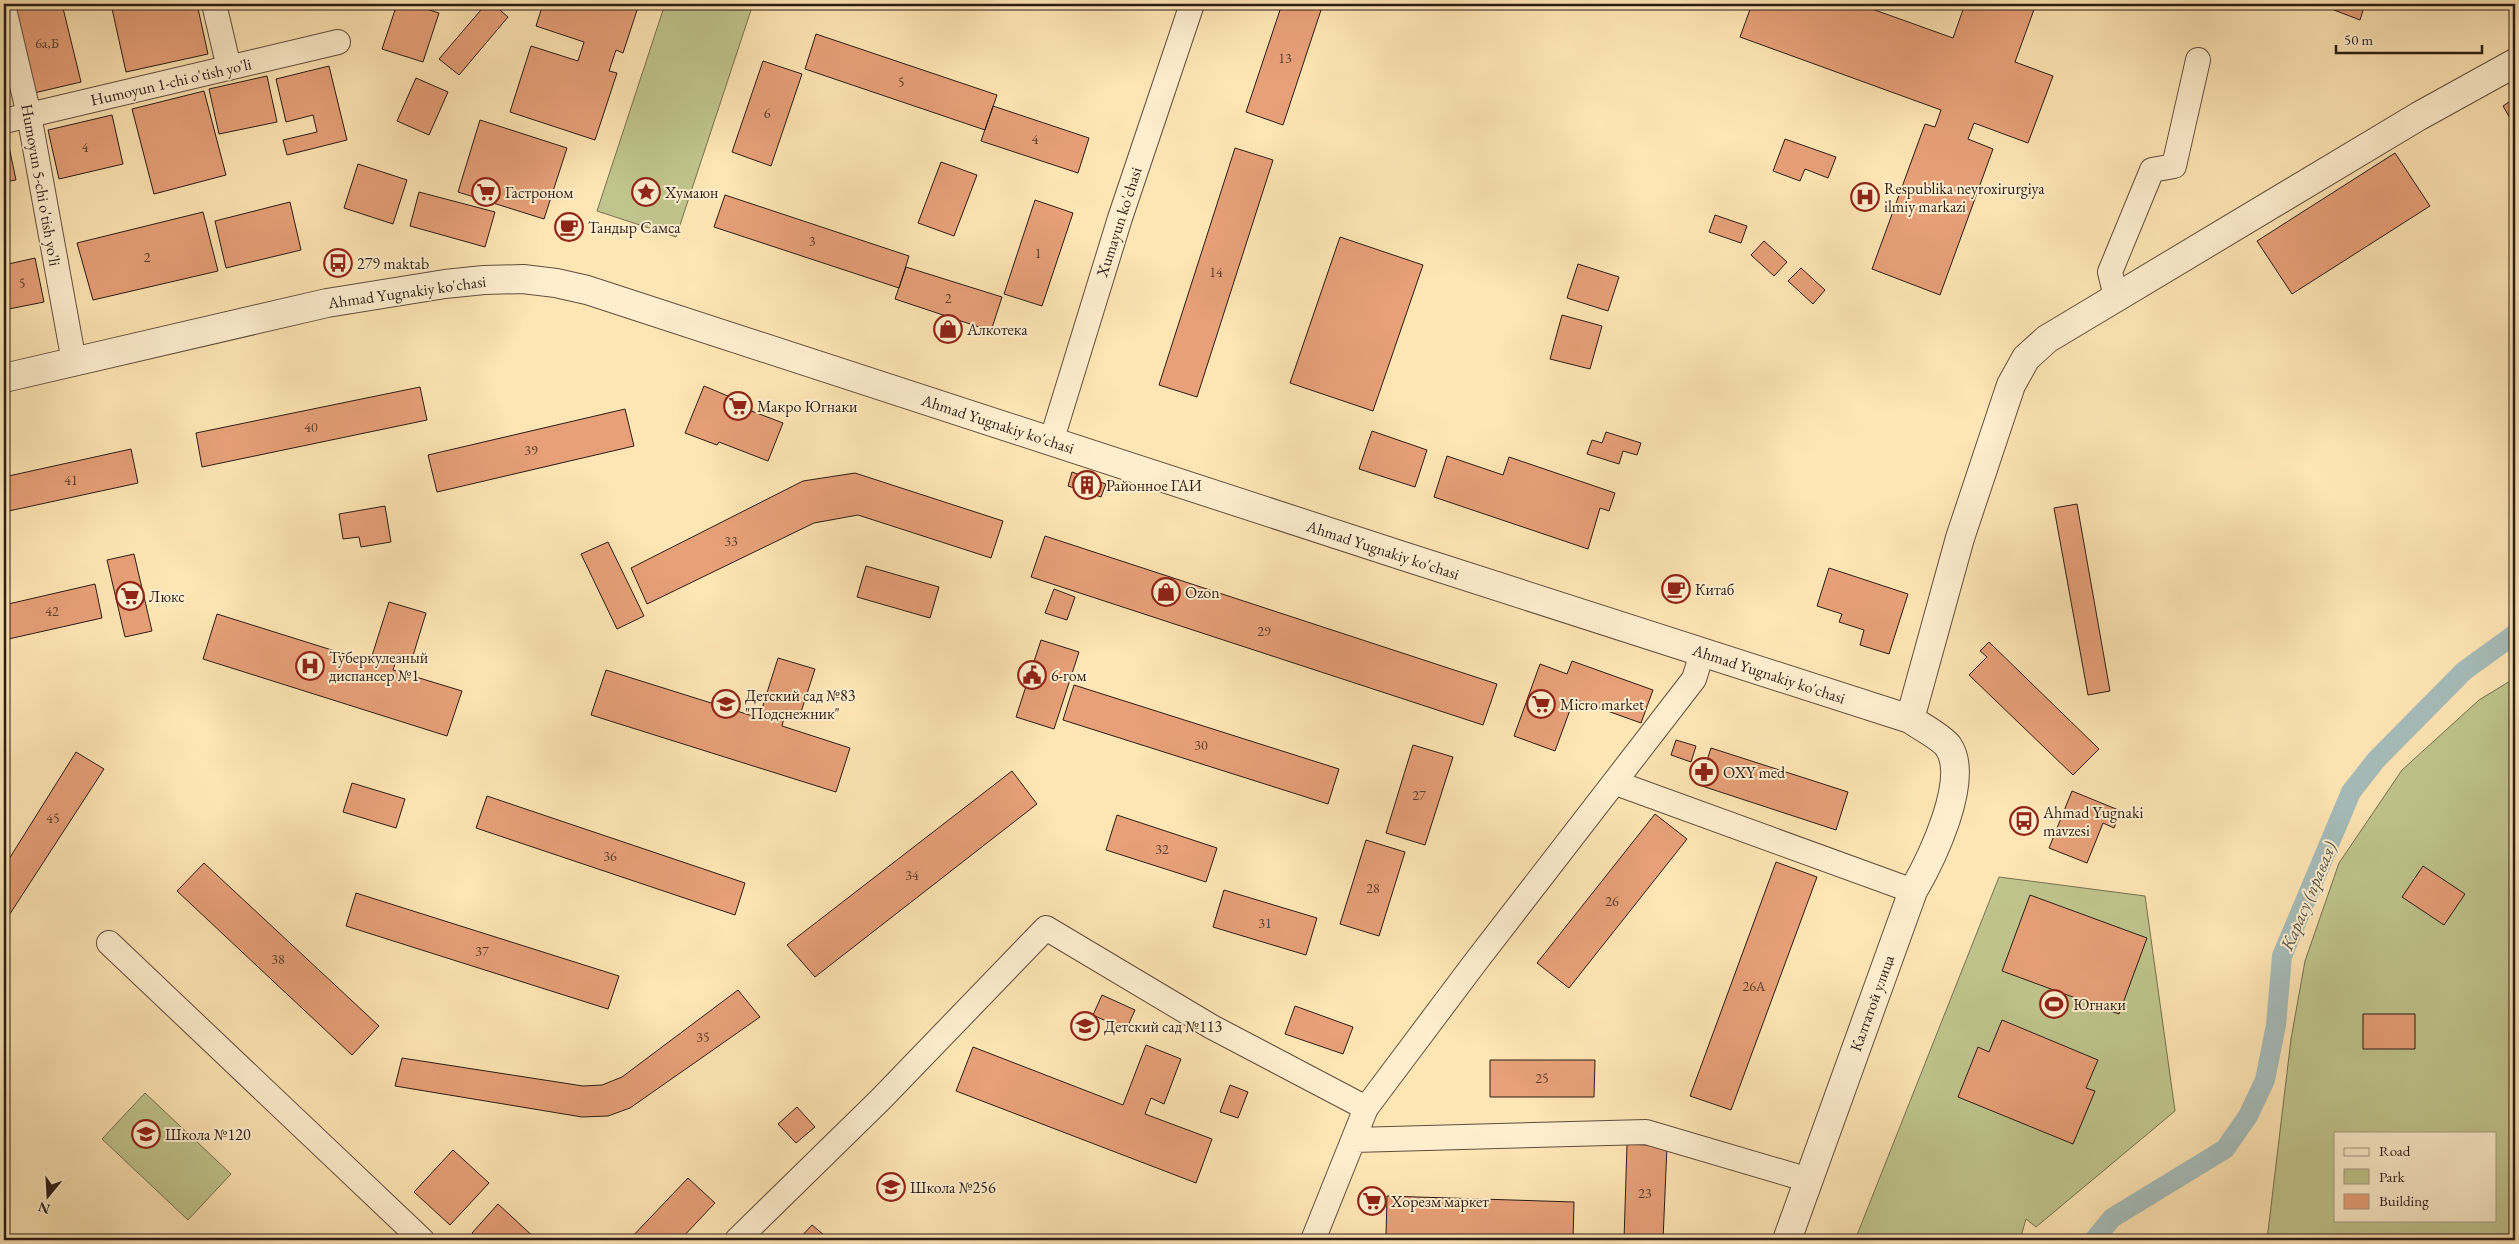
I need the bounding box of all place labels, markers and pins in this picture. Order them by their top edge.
supermarket icon: Гастроном [471,177,501,207]
place icon: Хумаюн [631,177,661,207]
place label: Respublika neyroxirurgiya ilmiy markazi [1884,178,2045,217]
place label: Гастроном [505,182,573,203]
place label: Хумаюн [664,182,718,203]
hospital icon: Respublika neyroxirurgiya ilmiy markazi [1850,182,1880,212]
cafe icon: Тандыр Самса [554,212,584,242]
place label: Тандыр Самса [588,217,681,238]
bus stop icon: 279 maktab [323,248,353,278]
place label: 279 maktab [357,253,429,274]
shop icon: Алкотека [933,314,963,344]
place label: Алкотека [966,319,1028,340]
supermarket icon: Макро Югнаки [723,391,753,421]
place label: Макро Югнаки [757,396,858,417]
building icon: Районное ГАИ [1072,470,1102,500]
place label: Районное ГАИ [1106,475,1202,496]
cafe icon: Китаб [1661,574,1691,604]
shop icon: Ozon [1151,577,1181,607]
place label: Китаб [1695,579,1735,600]
supermarket icon: Люкс [115,581,145,611]
place label: Ozon [1185,582,1220,603]
place label: Люкс [149,586,185,607]
place label: Туберкулезный диспансер №1 [329,647,429,686]
hospital icon: Туберкулезный диспансер №1 [295,651,325,681]
public building icon: 6-гом [1017,660,1047,690]
place label: 6-гом [1051,665,1087,686]
place label: Детский сад №83 "Подснежник" [745,685,856,724]
school or university icon: Детский сад №83 "Подснежник" [711,689,741,719]
supermarket icon: Micro market [1526,689,1556,719]
place label: Micro market [1560,694,1644,715]
pharmacy icon: OXY med [1689,757,1719,787]
place label: OXY med [1723,762,1786,783]
place label: Ahmad Yugnaki mavzesi [2042,802,2143,841]
bus stop icon: Ahmad Yugnaki mavzesi [2009,806,2039,836]
sports icon: Югнаки [2039,989,2069,1019]
place label: Югнаки [2073,994,2126,1015]
school or university icon: Детский сад №113 [1070,1011,1100,1041]
place label: Детский сад №113 [1104,1016,1222,1037]
school or university icon: Школа №120 [131,1119,161,1149]
place label: Школа №120 [165,1124,251,1145]
school or university icon: Школа №256 [876,1172,906,1202]
place label: Школа №256 [910,1177,996,1198]
supermarket icon: Хорезм маркет [1357,1186,1387,1216]
place label: Хорезм маркет [1390,1191,1489,1212]

